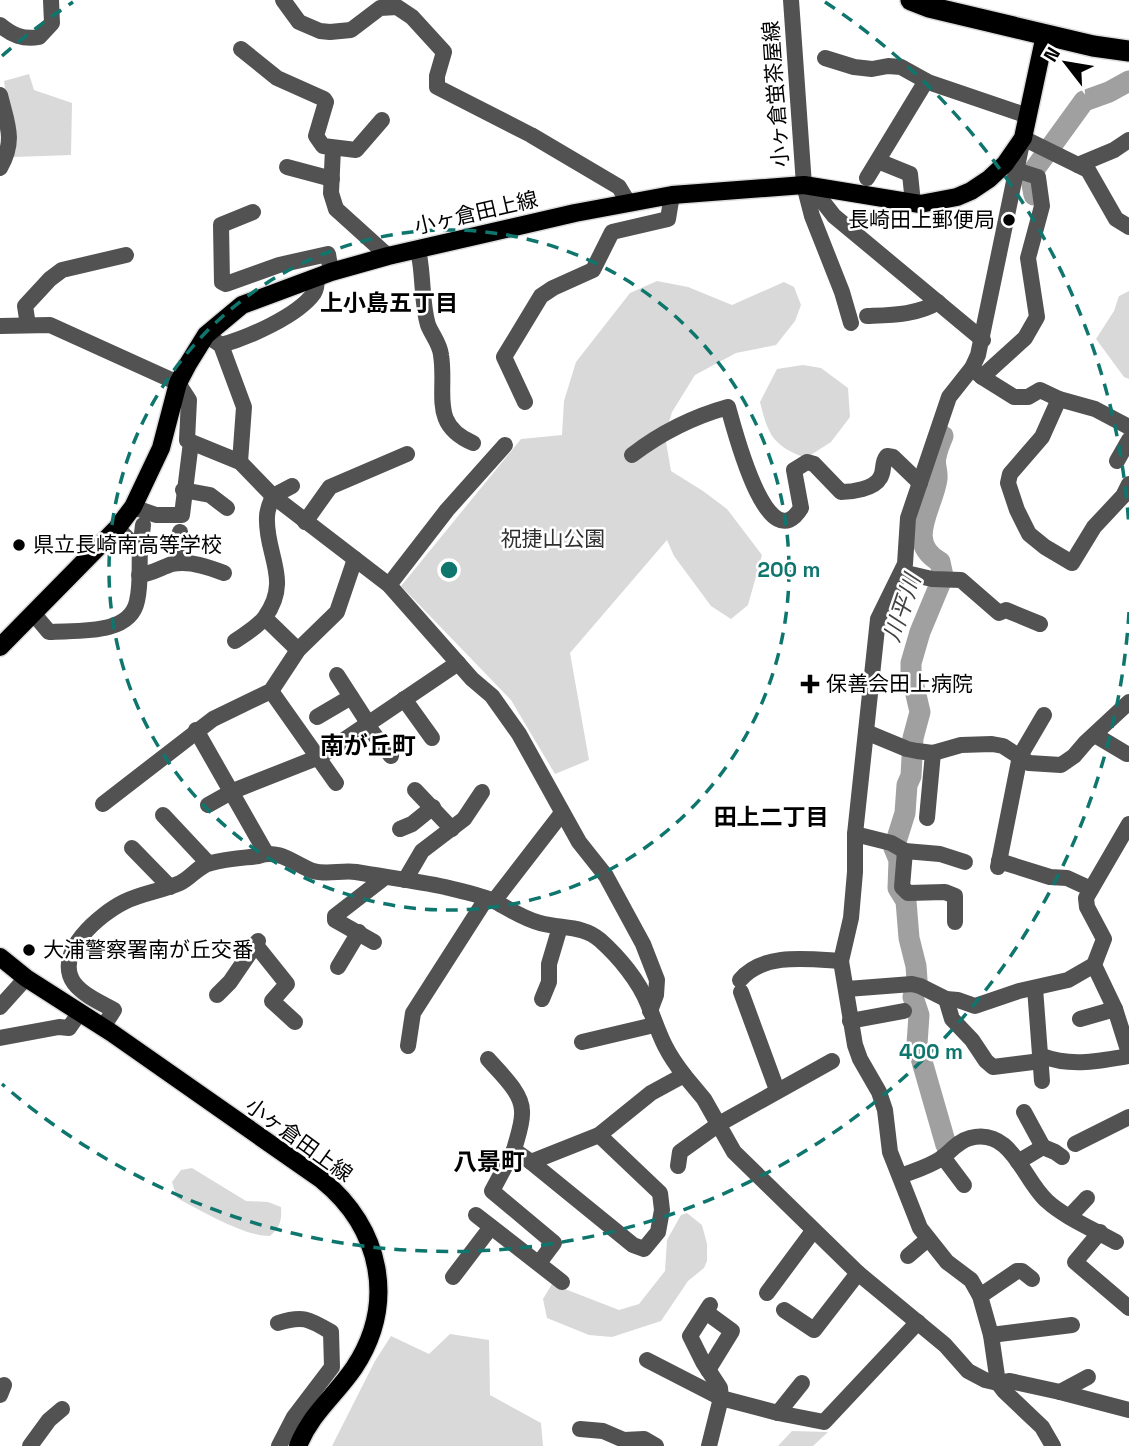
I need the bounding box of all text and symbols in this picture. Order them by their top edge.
street label: 小ヶ倉蛍茶屋線 [757,20,794,168]
north arrow [1031,28,1101,98]
text: N [1038,43,1066,66]
street label: 小ヶ倉田上線 [411,185,540,240]
place label: 長崎田上郵便局 [848,206,995,233]
marker: 長崎田上郵便局 [1001,212,1017,228]
district label: 上小島五丁目 [320,288,458,318]
park label: 祝捷山公園 [501,525,606,552]
place label: 県立長崎南高等学校 [33,531,222,558]
marker: 県立長崎南高等学校 [11,537,27,553]
text: 200 m [758,556,820,583]
centre of rings [437,558,461,582]
water label: 川平川 [877,568,928,646]
place label: 保善会田上病院 [826,670,973,697]
marker: 保善会田上病院 [800,674,820,694]
district label: 南が丘町 [320,730,416,761]
district label: 田上二丁目 [714,802,829,832]
place label: 大浦警察署南が丘交番 [43,936,253,963]
marker: 大浦警察署南が丘交番 [21,942,37,958]
text: 400 m [899,1038,963,1065]
street label: 小ヶ倉田上線 [240,1092,358,1188]
district label: 八景町 [453,1146,525,1177]

